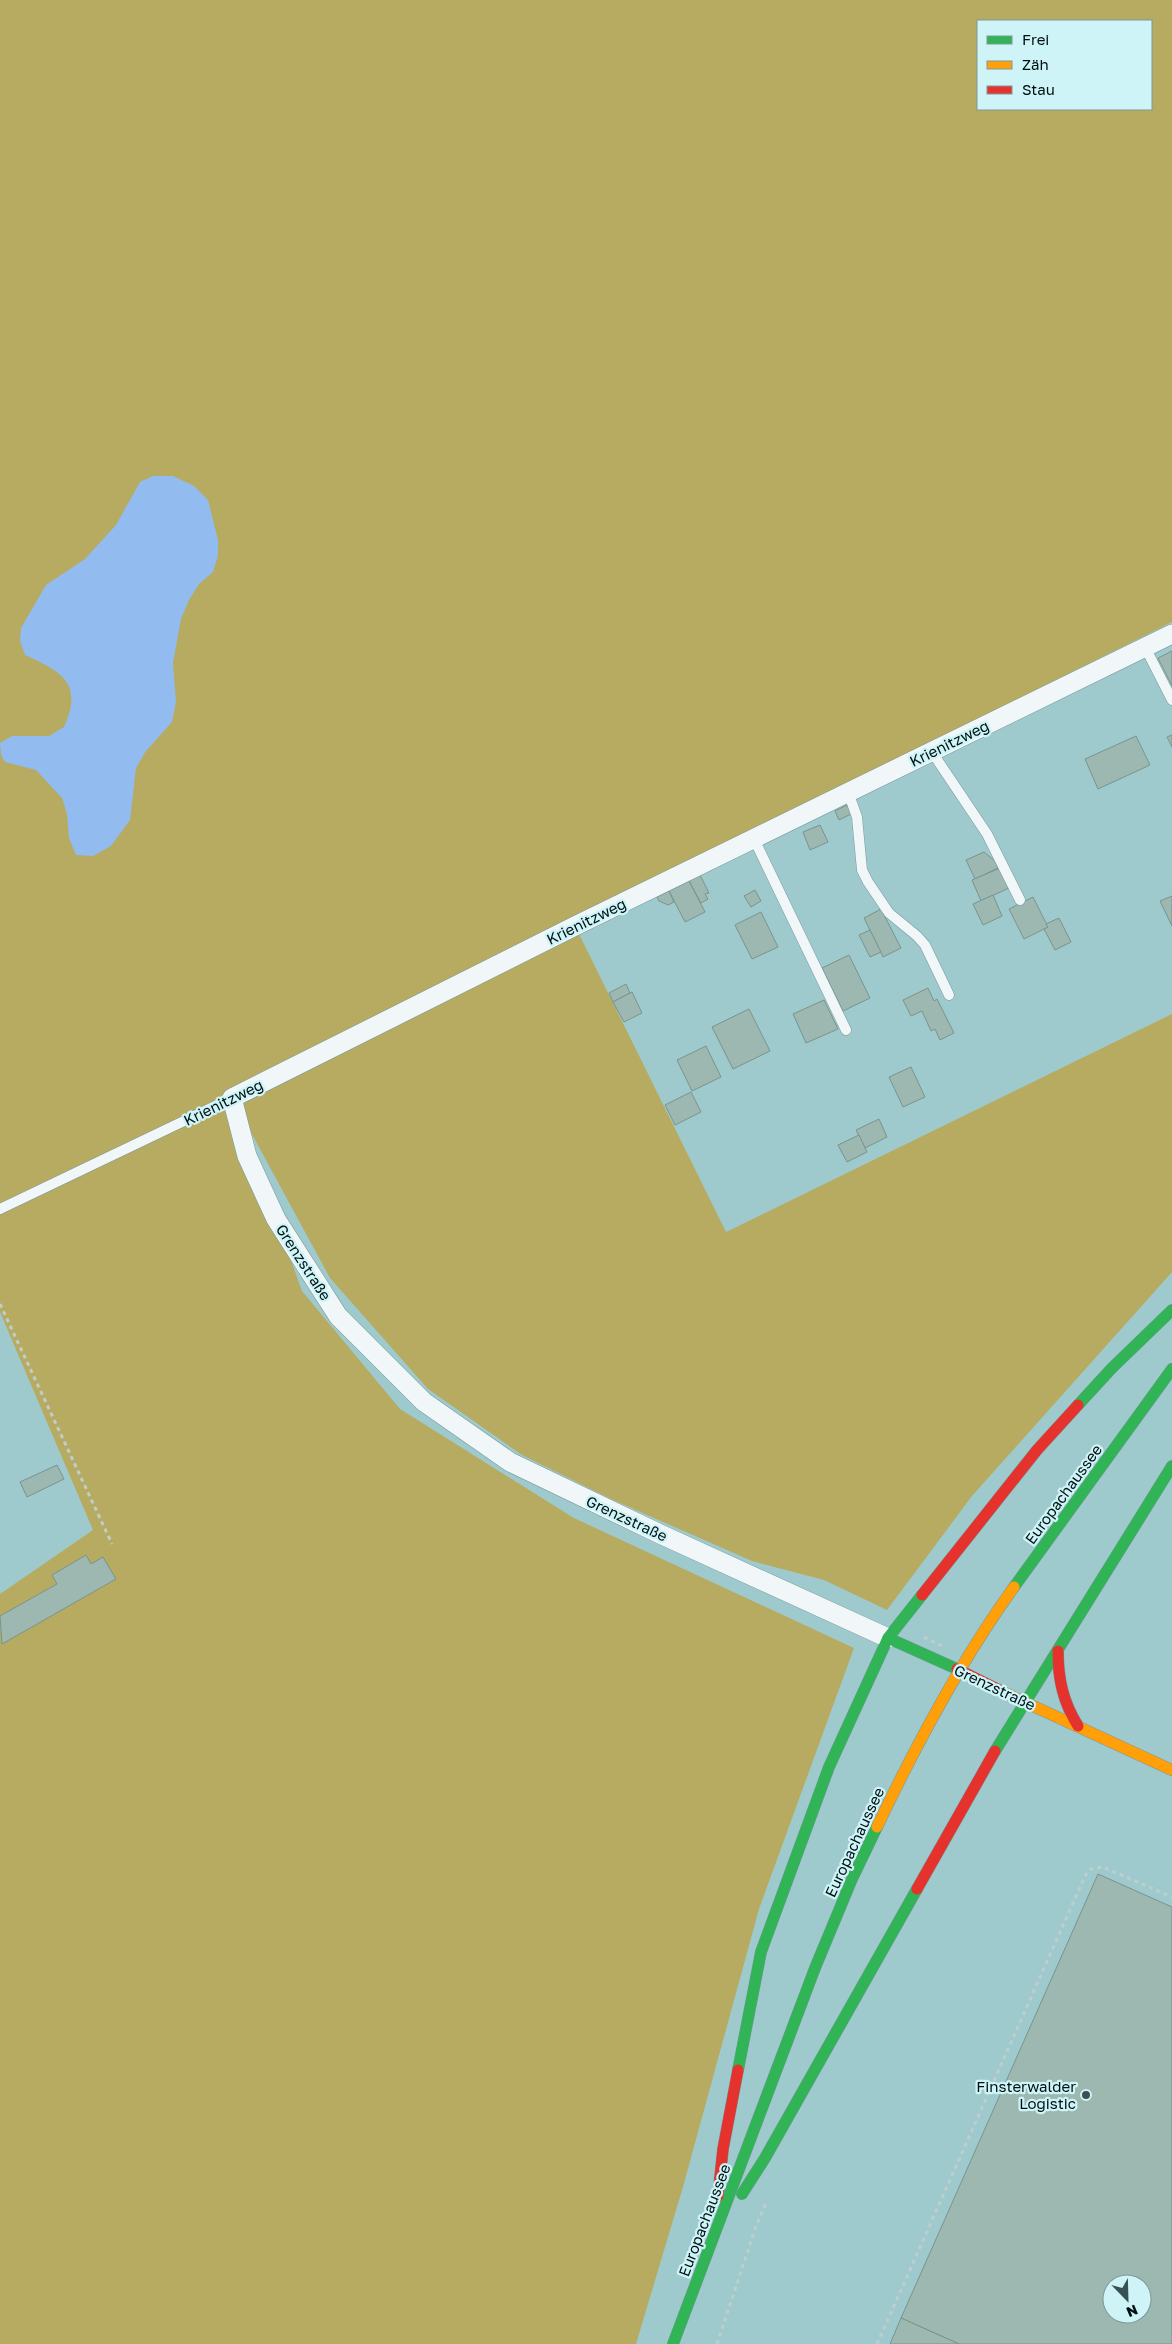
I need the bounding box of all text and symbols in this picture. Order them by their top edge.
legend [977,20,1152,110]
text: Frei [1022,30,1049,48]
text: Zäh [1022,55,1049,73]
text: Stau [1022,80,1055,98]
street label: Krienitzweg [906,716,992,770]
street label: Krienitzweg [543,894,629,948]
street label: Krienitzweg [180,1075,266,1129]
street label: Grenzstraße [273,1220,336,1304]
street label: Europachaussee [1021,1440,1105,1547]
street label: Grenzstraße [584,1491,671,1545]
street label: Grenzstraße [952,1660,1039,1714]
street label: Europachaussee [821,1784,887,1900]
place label: Finsterwalder Logistic [976,2077,1076,2112]
marker: Finsterwalder Logistic [1080,2089,1092,2101]
street label: Europachaussee [674,2161,734,2279]
north arrow [1102,2274,1152,2324]
text: N [1124,2302,1140,2321]

